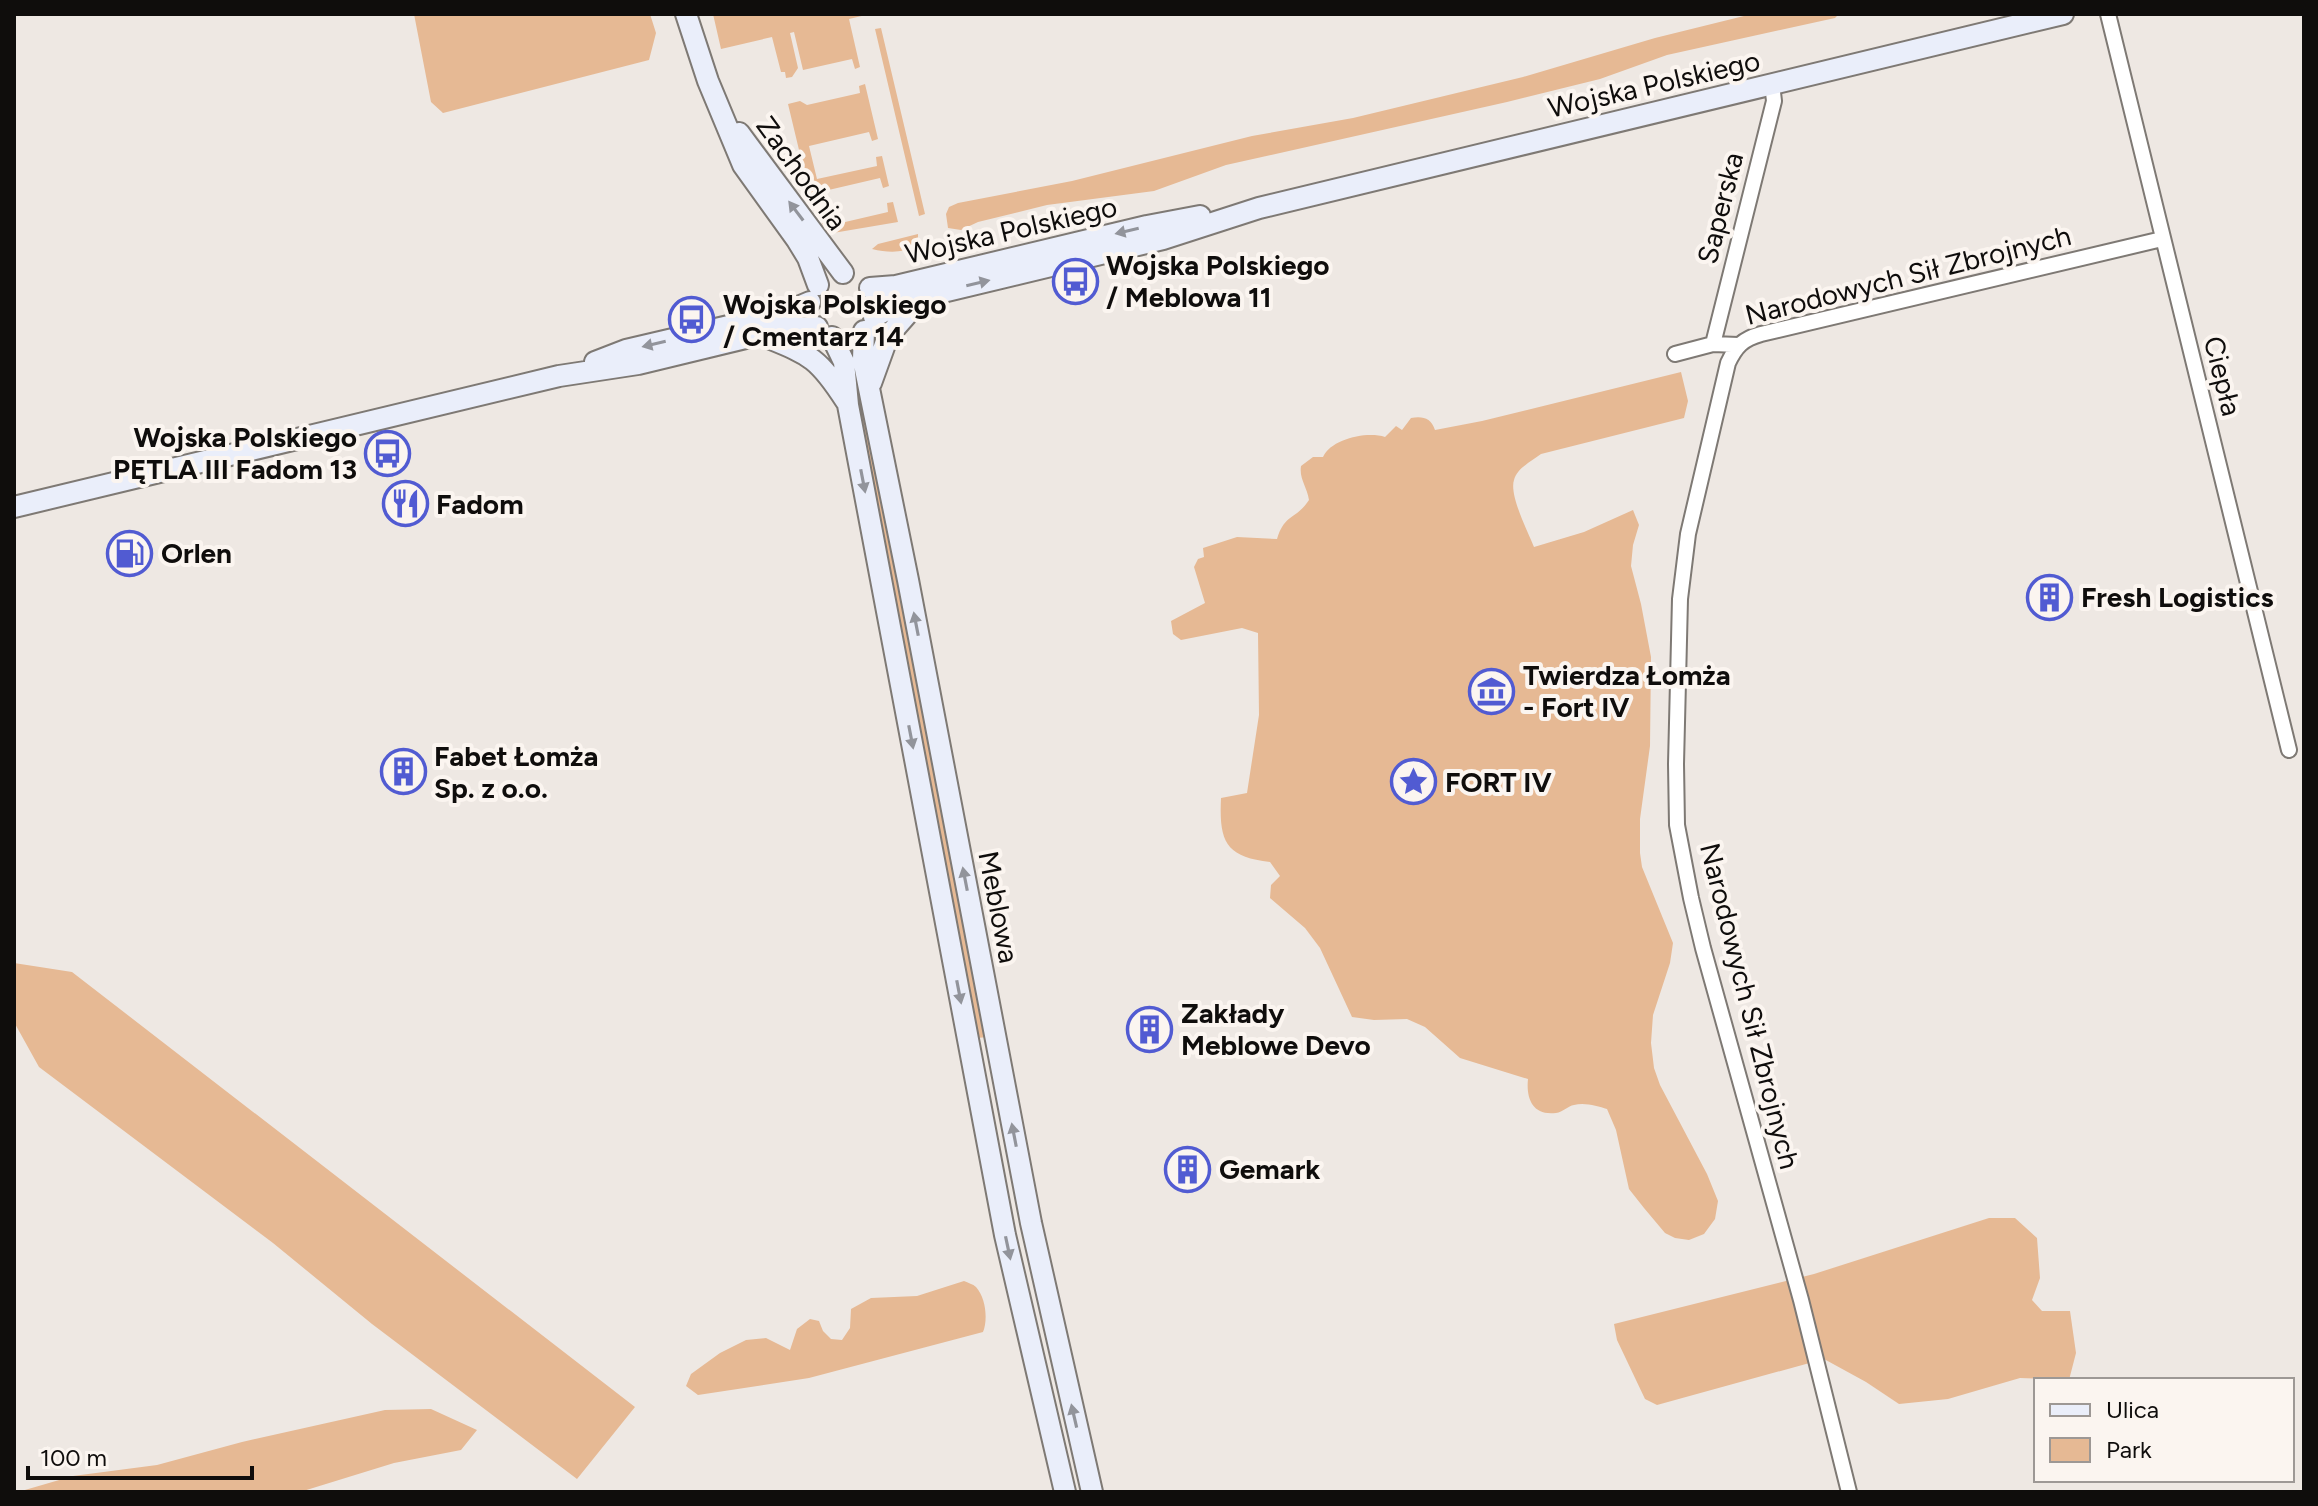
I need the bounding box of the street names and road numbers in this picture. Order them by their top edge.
street label: Wojska Polskiego [1545,43,1763,125]
street label: Zachodnia [749,110,855,236]
street label: Saperska [1690,149,1750,267]
street label: Wojska Polskiego [902,189,1120,271]
street label: Narodowych Sił Zbrojnych [1742,218,2074,332]
street label: Ciepła [2197,333,2249,419]
street label: Narodowych Sił Zbrojnych [1693,840,1807,1172]
street label: Meblowa [972,848,1026,966]

